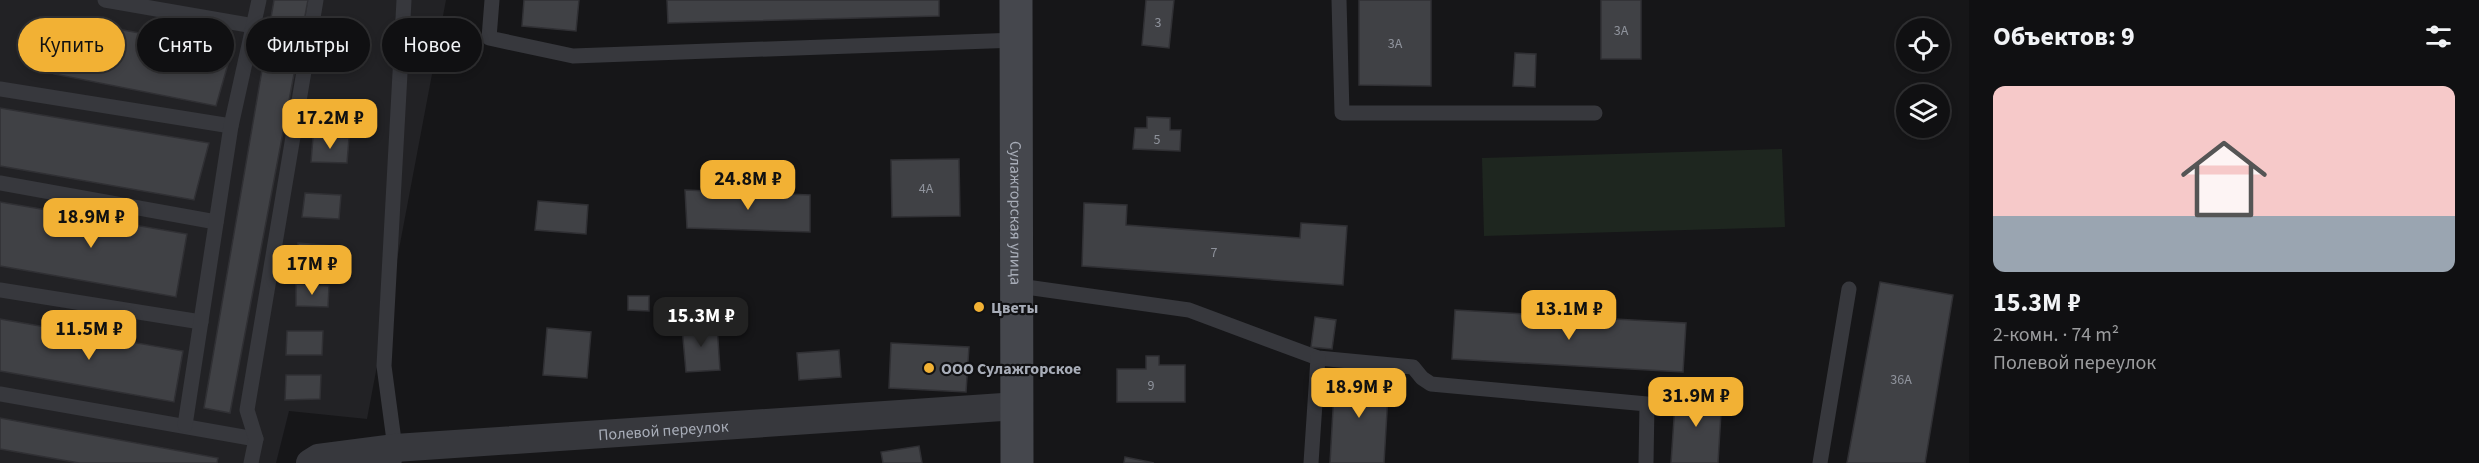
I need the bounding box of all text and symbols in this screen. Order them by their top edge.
house number: 3 [1155,13,1162,33]
chip: Купить [18,18,125,72]
chip: Снять [137,18,234,72]
chip: Фильтры [246,18,370,72]
chip: Новое [382,18,482,72]
map controls [1896,18,1950,138]
button: locate [1896,18,1950,72]
text: Объектов: 9 [1993,18,2135,55]
icon: filters [2422,20,2455,53]
house number: 3А [1614,21,1629,41]
house number: 3А [1388,34,1403,54]
button: layers [1896,84,1950,138]
pin: 17.2M ₽ [275,99,385,150]
text: 17.2M ₽ [296,104,364,132]
icon: home [2170,125,2278,233]
house number: 5 [1154,130,1161,150]
street label: Сулажгорская улица [1004,141,1027,285]
pin: 24.8M ₽ [693,160,803,211]
text: 24.8M ₽ [714,165,782,193]
house number: 4А [919,179,934,199]
pin: 18.9M ₽ [36,198,146,249]
text: 18.9M ₽ [57,203,125,231]
house number: 7 [1211,243,1218,263]
pin: 17M ₽ [270,245,354,296]
text: 17M ₽ [287,250,337,278]
text: 15.3M ₽ [1993,284,2081,321]
pin: 13.1M ₽ [1514,290,1624,341]
text: 13.1M ₽ [1535,295,1603,323]
pin: 15.3M ₽ [646,297,756,348]
place label: Цветы [991,297,1038,319]
marker: Цветы [972,300,986,314]
text: 15.3M ₽ [667,302,735,330]
pin: 11.5M ₽ [34,310,144,361]
text: 11.5M ₽ [55,315,123,343]
text: 2-комн. · 74 m² [1993,321,2119,349]
text: Полевой переулок [1993,349,2156,377]
place label: ООО Сулажгорское [941,358,1081,380]
marker: ООО Сулажгорское [922,361,936,375]
pin: 18.9M ₽ [1304,368,1414,419]
house number: 36А [1890,370,1912,390]
text: 18.9M ₽ [1325,373,1393,401]
house number: 9 [1148,376,1155,396]
pin: 31.9M ₽ [1641,377,1751,428]
text: 31.9M ₽ [1662,382,1730,410]
street label: Полевой переулок [597,416,729,446]

